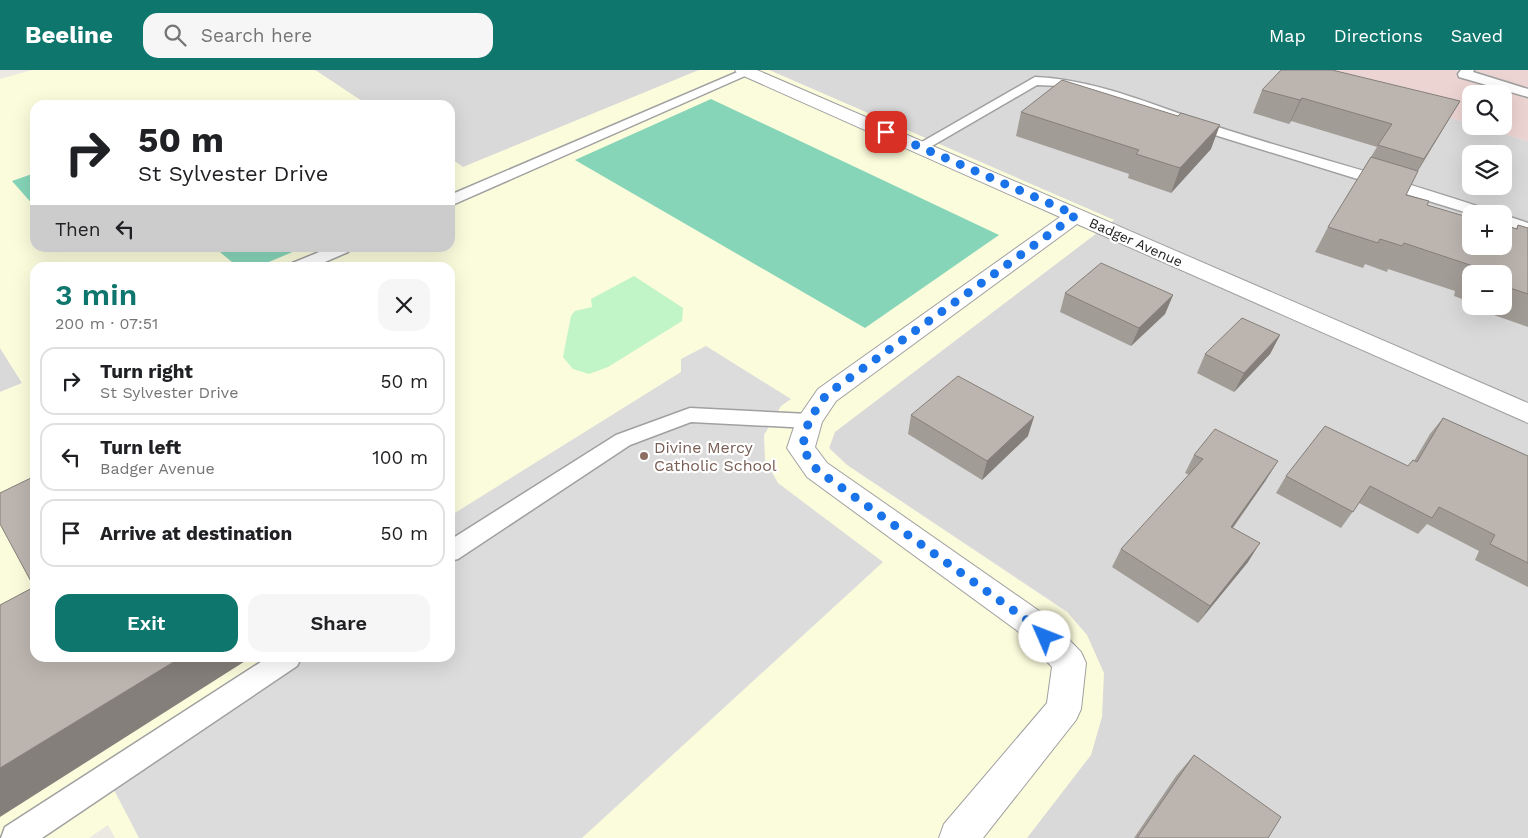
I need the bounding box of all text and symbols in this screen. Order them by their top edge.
search box [143,13,493,58]
text: Beeline [25,21,113,49]
icon: search [161,21,189,49]
text: Search here [201,24,312,47]
text: Map [1269,25,1306,46]
text: Directions [1334,25,1423,46]
text: Saved [1451,25,1503,46]
map controls [1462,85,1512,315]
button: search [1462,85,1512,135]
pin [865,111,907,153]
icon: arrive [872,118,900,146]
text: 50 m [138,119,224,161]
icon: right [55,120,120,185]
button: layers [1462,145,1512,195]
text: St Sylvester Drive [138,161,328,186]
button: + [1462,205,1512,255]
street label: Badger Avenue [1087,214,1185,270]
icon: left [111,215,139,243]
text: Then [55,218,101,241]
button: − [1462,265,1512,315]
text: 3 min [55,277,137,312]
button: close [378,279,430,331]
text: 200 m · 07:51 [55,314,158,333]
text: Turn right [100,360,193,383]
icon: right [57,367,85,395]
text: 50 m [381,370,428,393]
text: St Sylvester Drive [100,383,238,402]
text: Turn left [100,436,181,459]
place label: Divine Mercy Catholic School [654,438,777,475]
icon: left [57,443,85,471]
text: 100 m [372,446,428,469]
marker: Divine Mercy Catholic School [638,450,650,462]
text: Badger Avenue [100,459,215,478]
icon: arrive [57,519,85,547]
text: Arrive at destination [100,522,292,545]
text: 50 m [381,522,428,545]
button: Exit [55,594,238,652]
button: Share [248,594,430,652]
position arrow [1018,610,1070,662]

